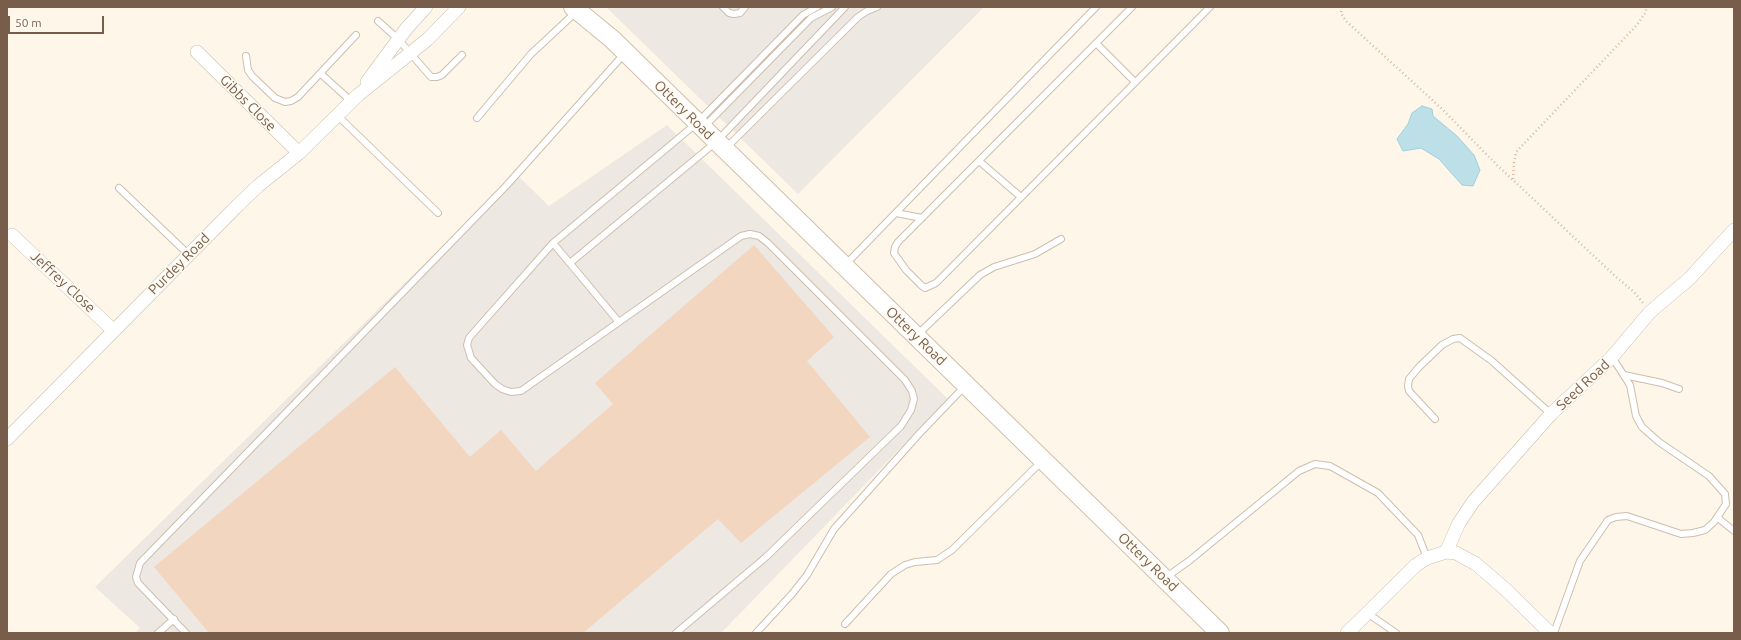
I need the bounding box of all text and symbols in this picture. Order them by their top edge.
scale bar [10,8,106,34]
text: 50 m [15,16,42,29]
street label: Gibbs Close [216,71,280,135]
street label: Ottery Road [651,77,717,143]
street label: Purdey Road [145,230,213,298]
street label: Jeffrey Close [27,248,99,316]
street label: Ottery Road [882,303,950,369]
street label: Seed Road [1553,356,1613,414]
street label: Ottery Road [1114,529,1182,595]

